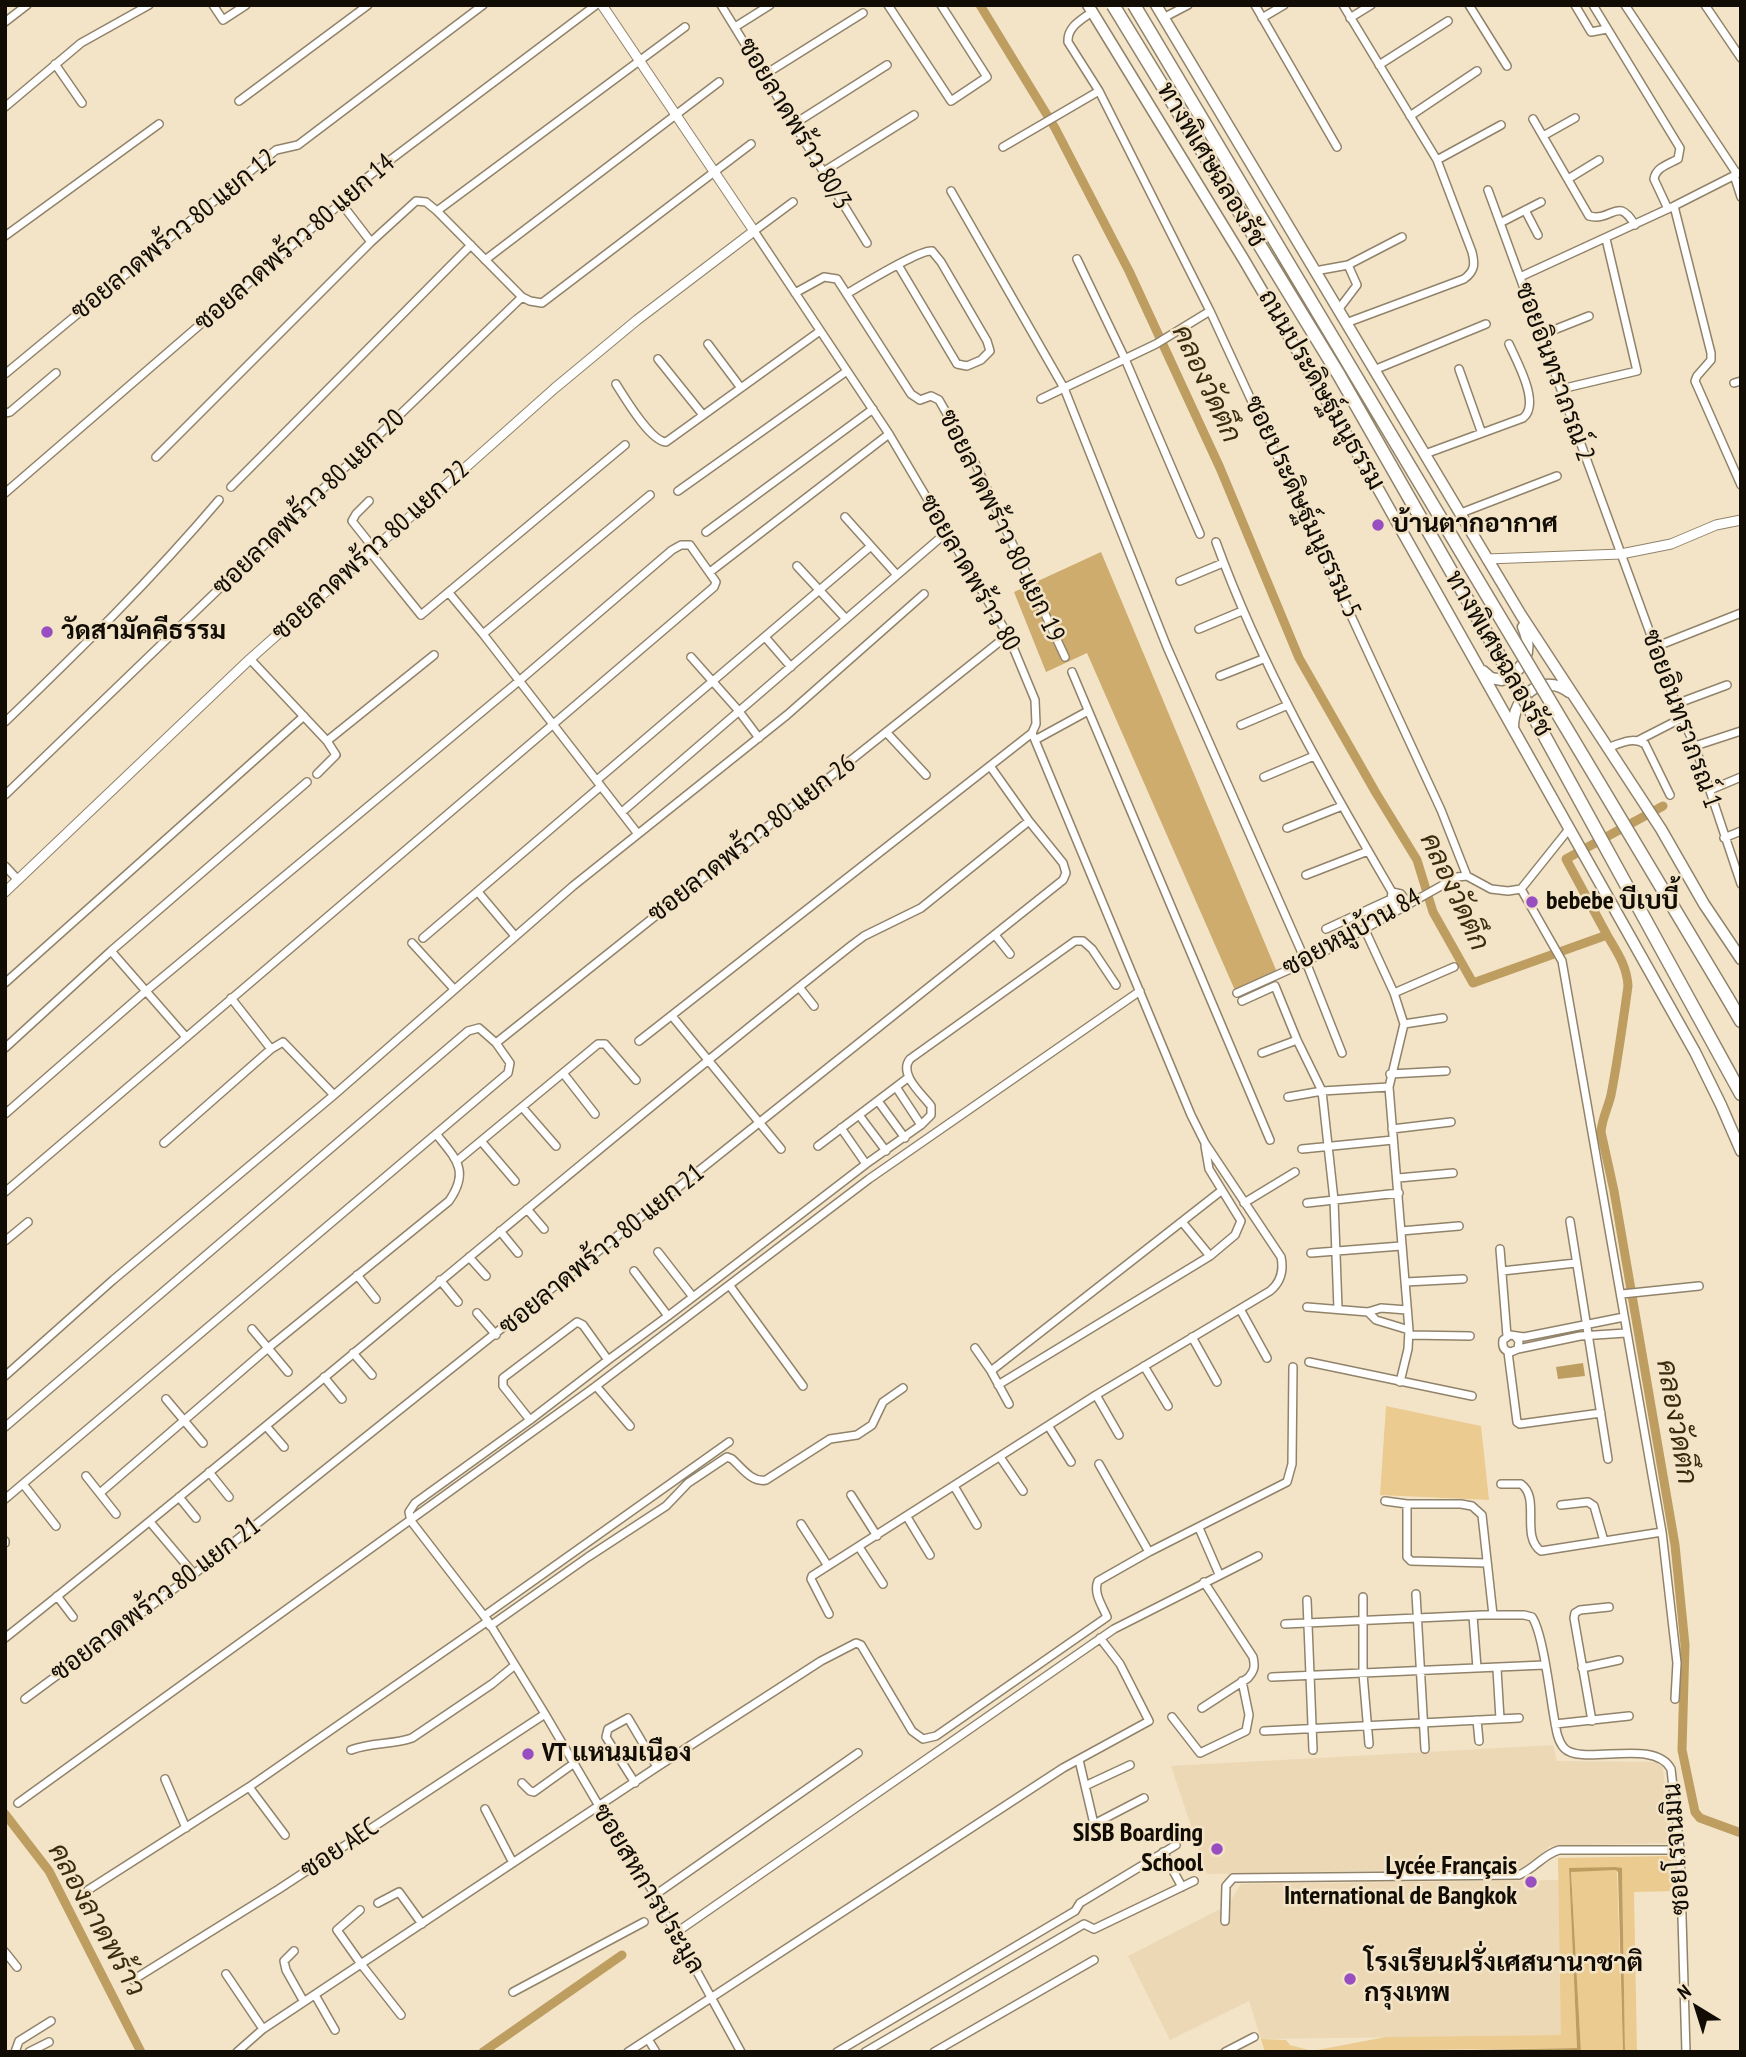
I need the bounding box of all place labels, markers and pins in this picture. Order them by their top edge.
place label: บ้านตากอากาศ [1392,509,1558,541]
marker: บ้านตากอากาศ [1370,517,1386,533]
place label: วัดสามัคคีธรรม [61,616,226,648]
marker: วัดสามัคคีธรรม [39,624,55,640]
place label: bebebe บีเบบี้ [1546,886,1679,918]
marker: bebebe บีเบบี้ [1524,894,1540,910]
place label: VT แหนมเนือง [542,1738,692,1770]
marker: VT แหนมเนือง [520,1746,536,1762]
place label: SISB Boarding School [1073,1818,1203,1880]
marker: SISB Boarding School [1209,1841,1225,1857]
place label: Lycée Français International de Bangkok [1284,1851,1517,1912]
marker: Lycée Français International de Bangkok [1523,1874,1539,1890]
place label: โรงเรียนฝรั่งเศสนานาชาติ กรุงเทพ [1364,1948,1643,2010]
marker: โรงเรียนฝรั่งเศสนานาชาติ กรุงเทพ [1342,1971,1358,1987]

